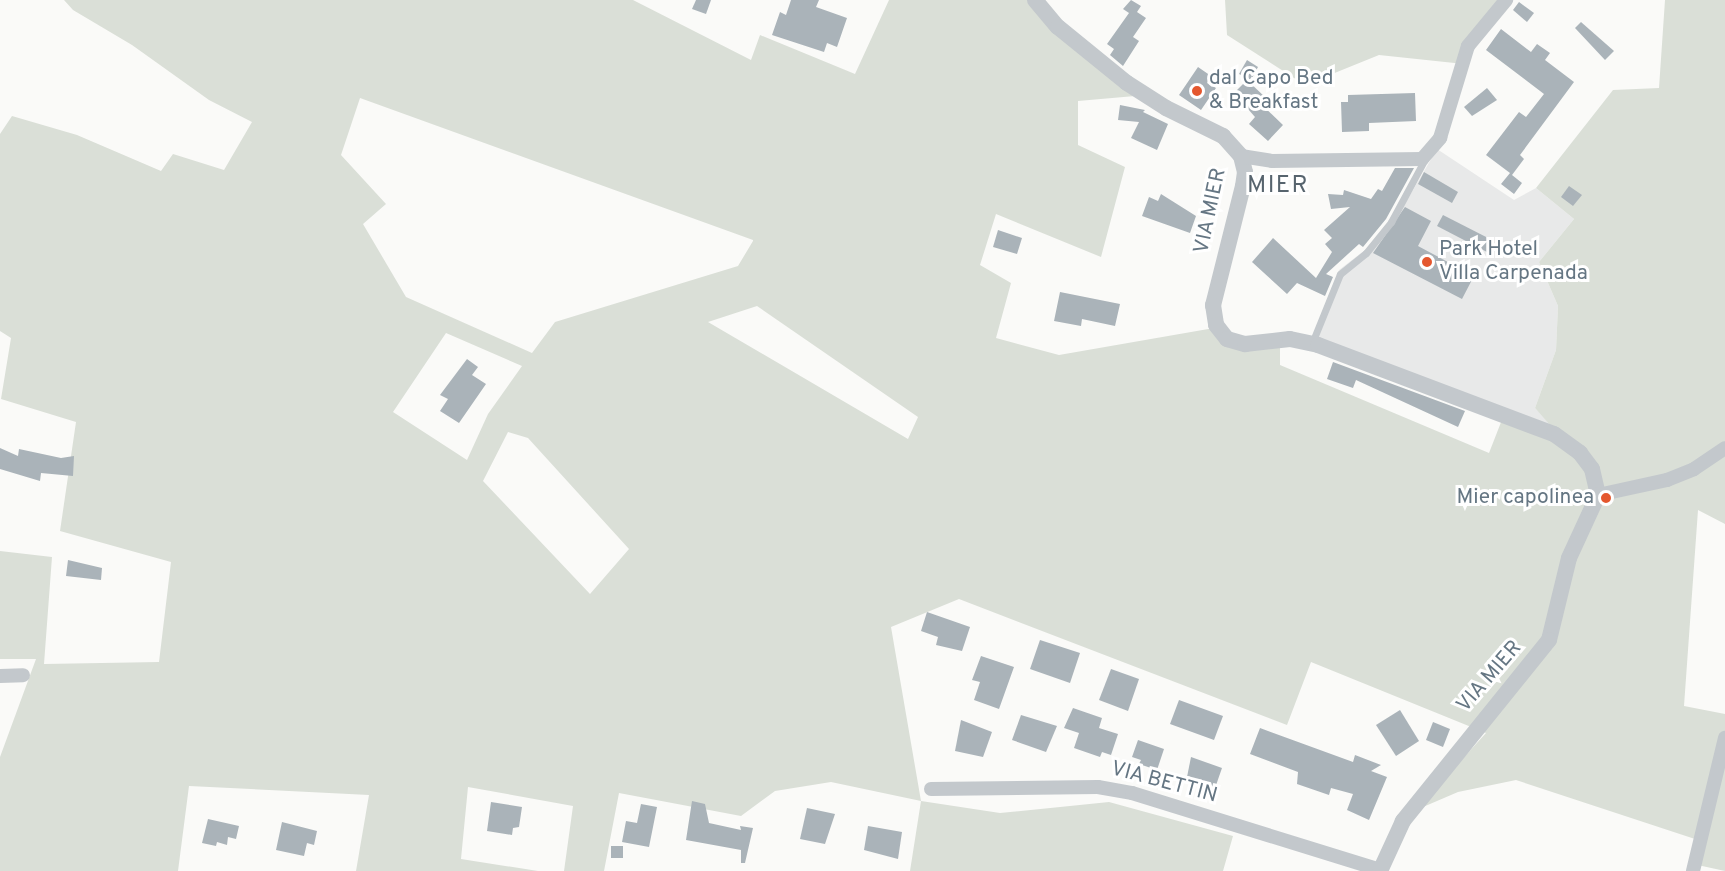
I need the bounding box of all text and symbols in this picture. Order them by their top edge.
place label: dal Capo Bed & Breakfast [1209,66,1333,116]
marker: dal Capo Bed & Breakfast [1190,84,1204,98]
street label: VIA MIER [1190,166,1232,256]
district label: MIER [1247,173,1309,201]
place label: Park Hotel Villa Carpenada [1439,237,1588,287]
marker: Park Hotel Villa Carpenada [1420,255,1434,269]
place label: Mier capolinea [1456,485,1594,511]
marker: Mier capolinea [1599,491,1613,505]
street label: VIA MIER [1452,636,1528,718]
street label: VIA BETTIN [1108,757,1220,809]

